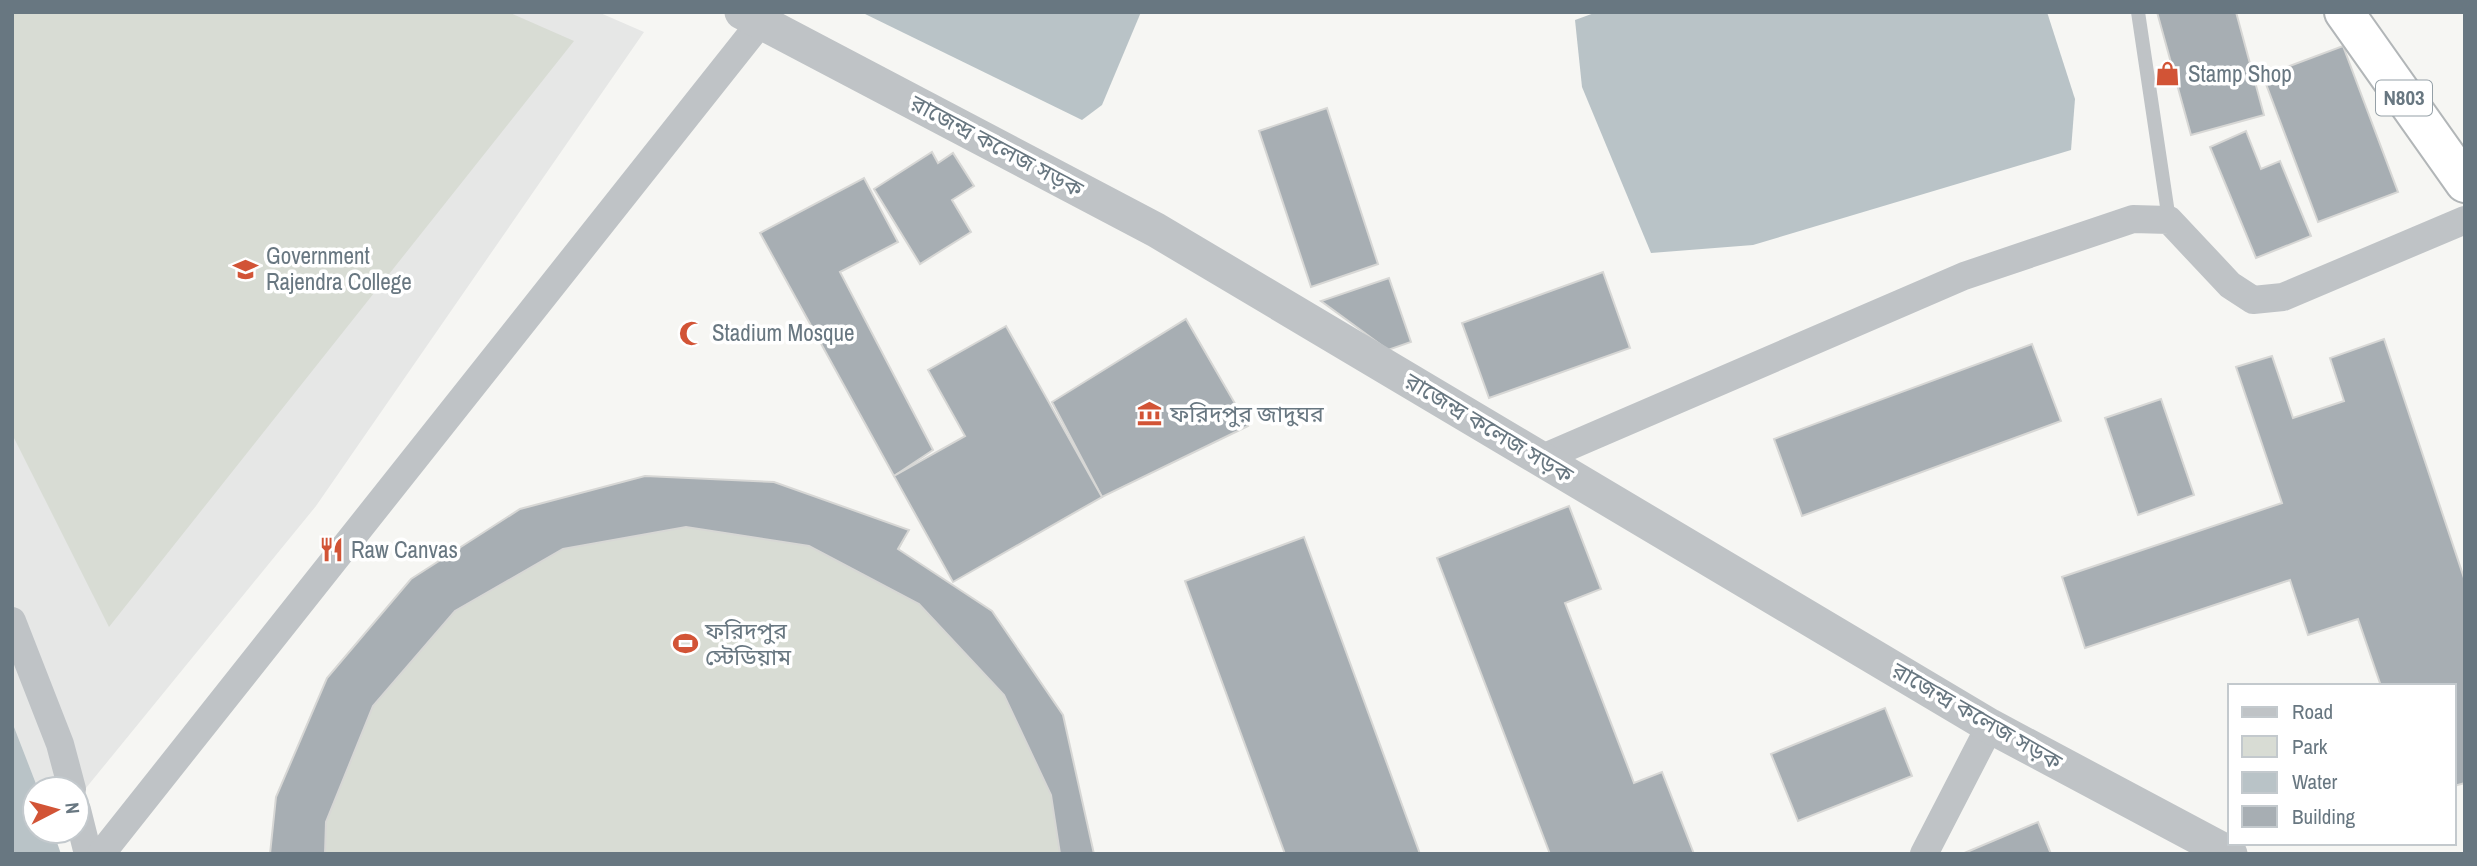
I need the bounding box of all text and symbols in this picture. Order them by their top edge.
place label: Stamp Shop [2188,58,2292,89]
shop icon: Stamp Shop [2154,60,2182,88]
road number: N803 [2376,80,2432,116]
street label: রাজেন্দ্র কলেজ সড়ক [905,87,1089,204]
place label: Government Rajendra College [266,240,412,297]
school or university icon: Government Rajendra College [232,255,260,283]
place label: Stadium Mosque [712,317,855,348]
mosque icon: Stadium Mosque [678,319,706,347]
street label: রাজেন্দ্র কলেজ সড়ক [1398,365,1580,490]
place label: ফরিদপুর জাদুঘর [1169,398,1324,429]
museum icon: ফরিদপুর জাদুঘর [1136,400,1164,428]
place label: Raw Canvas [351,534,458,565]
restaurant icon: Raw Canvas [317,536,345,564]
place label: ফরিদপুর স্টেডিয়াম [704,615,792,672]
sports icon: ফরিদপুর স্টেডিয়াম [671,630,699,658]
street label: রাজেন্দ্র কলেজ সড়ক [1886,654,2068,777]
legend [2228,684,2456,845]
text: Road [2292,697,2333,726]
text: Park [2292,732,2328,761]
text: Water [2292,767,2338,796]
north arrow [21,775,91,845]
text: N [59,801,86,815]
text: Building [2292,802,2356,831]

